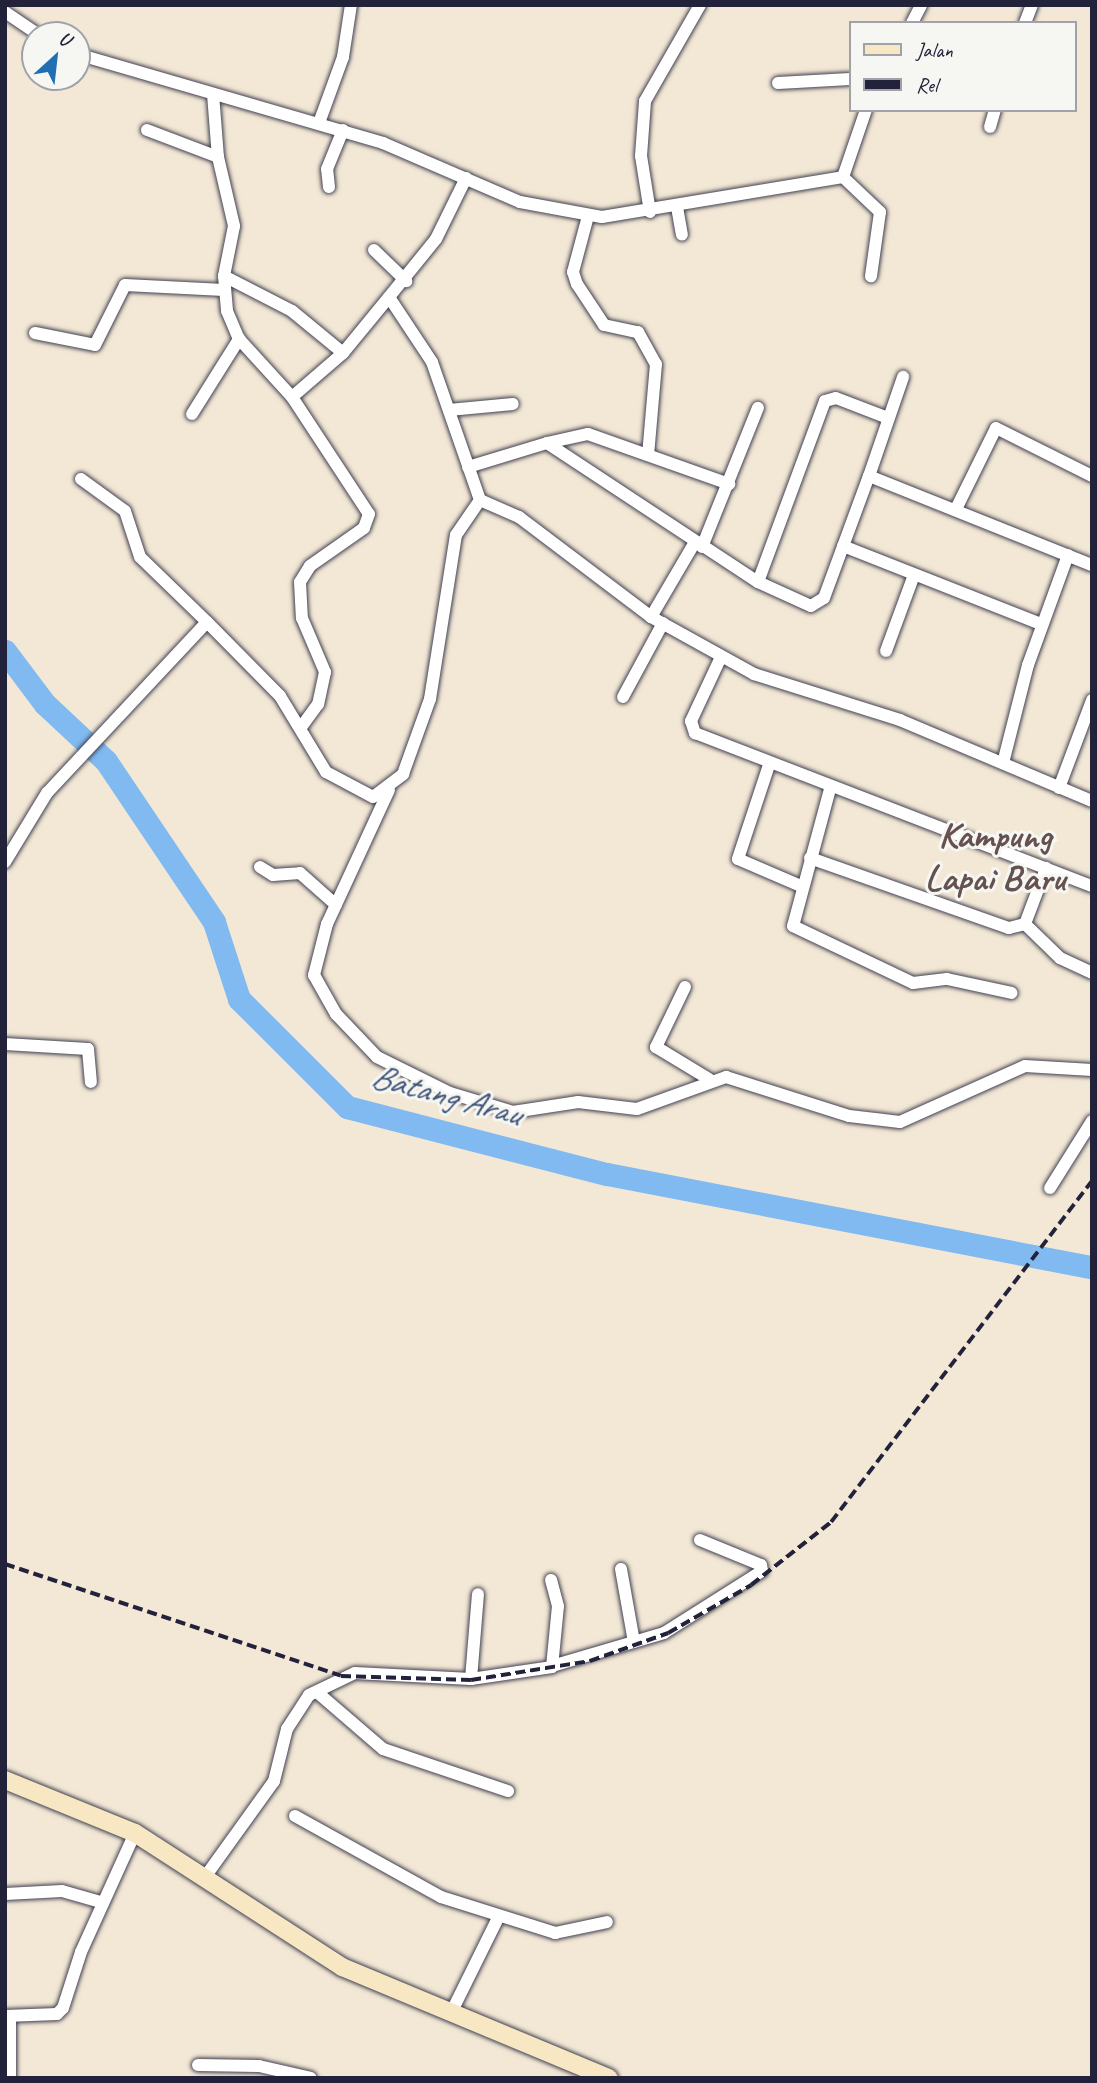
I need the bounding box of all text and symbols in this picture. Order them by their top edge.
north arrow [21,21,91,91]
legend [848,21,1076,112]
text: U [55,26,74,52]
text: Jalan [916,37,953,63]
text: Rel [916,72,938,98]
district label: Kampung Lapai Baru [925,814,1065,901]
water label: Batang Arau [366,1055,526,1135]

